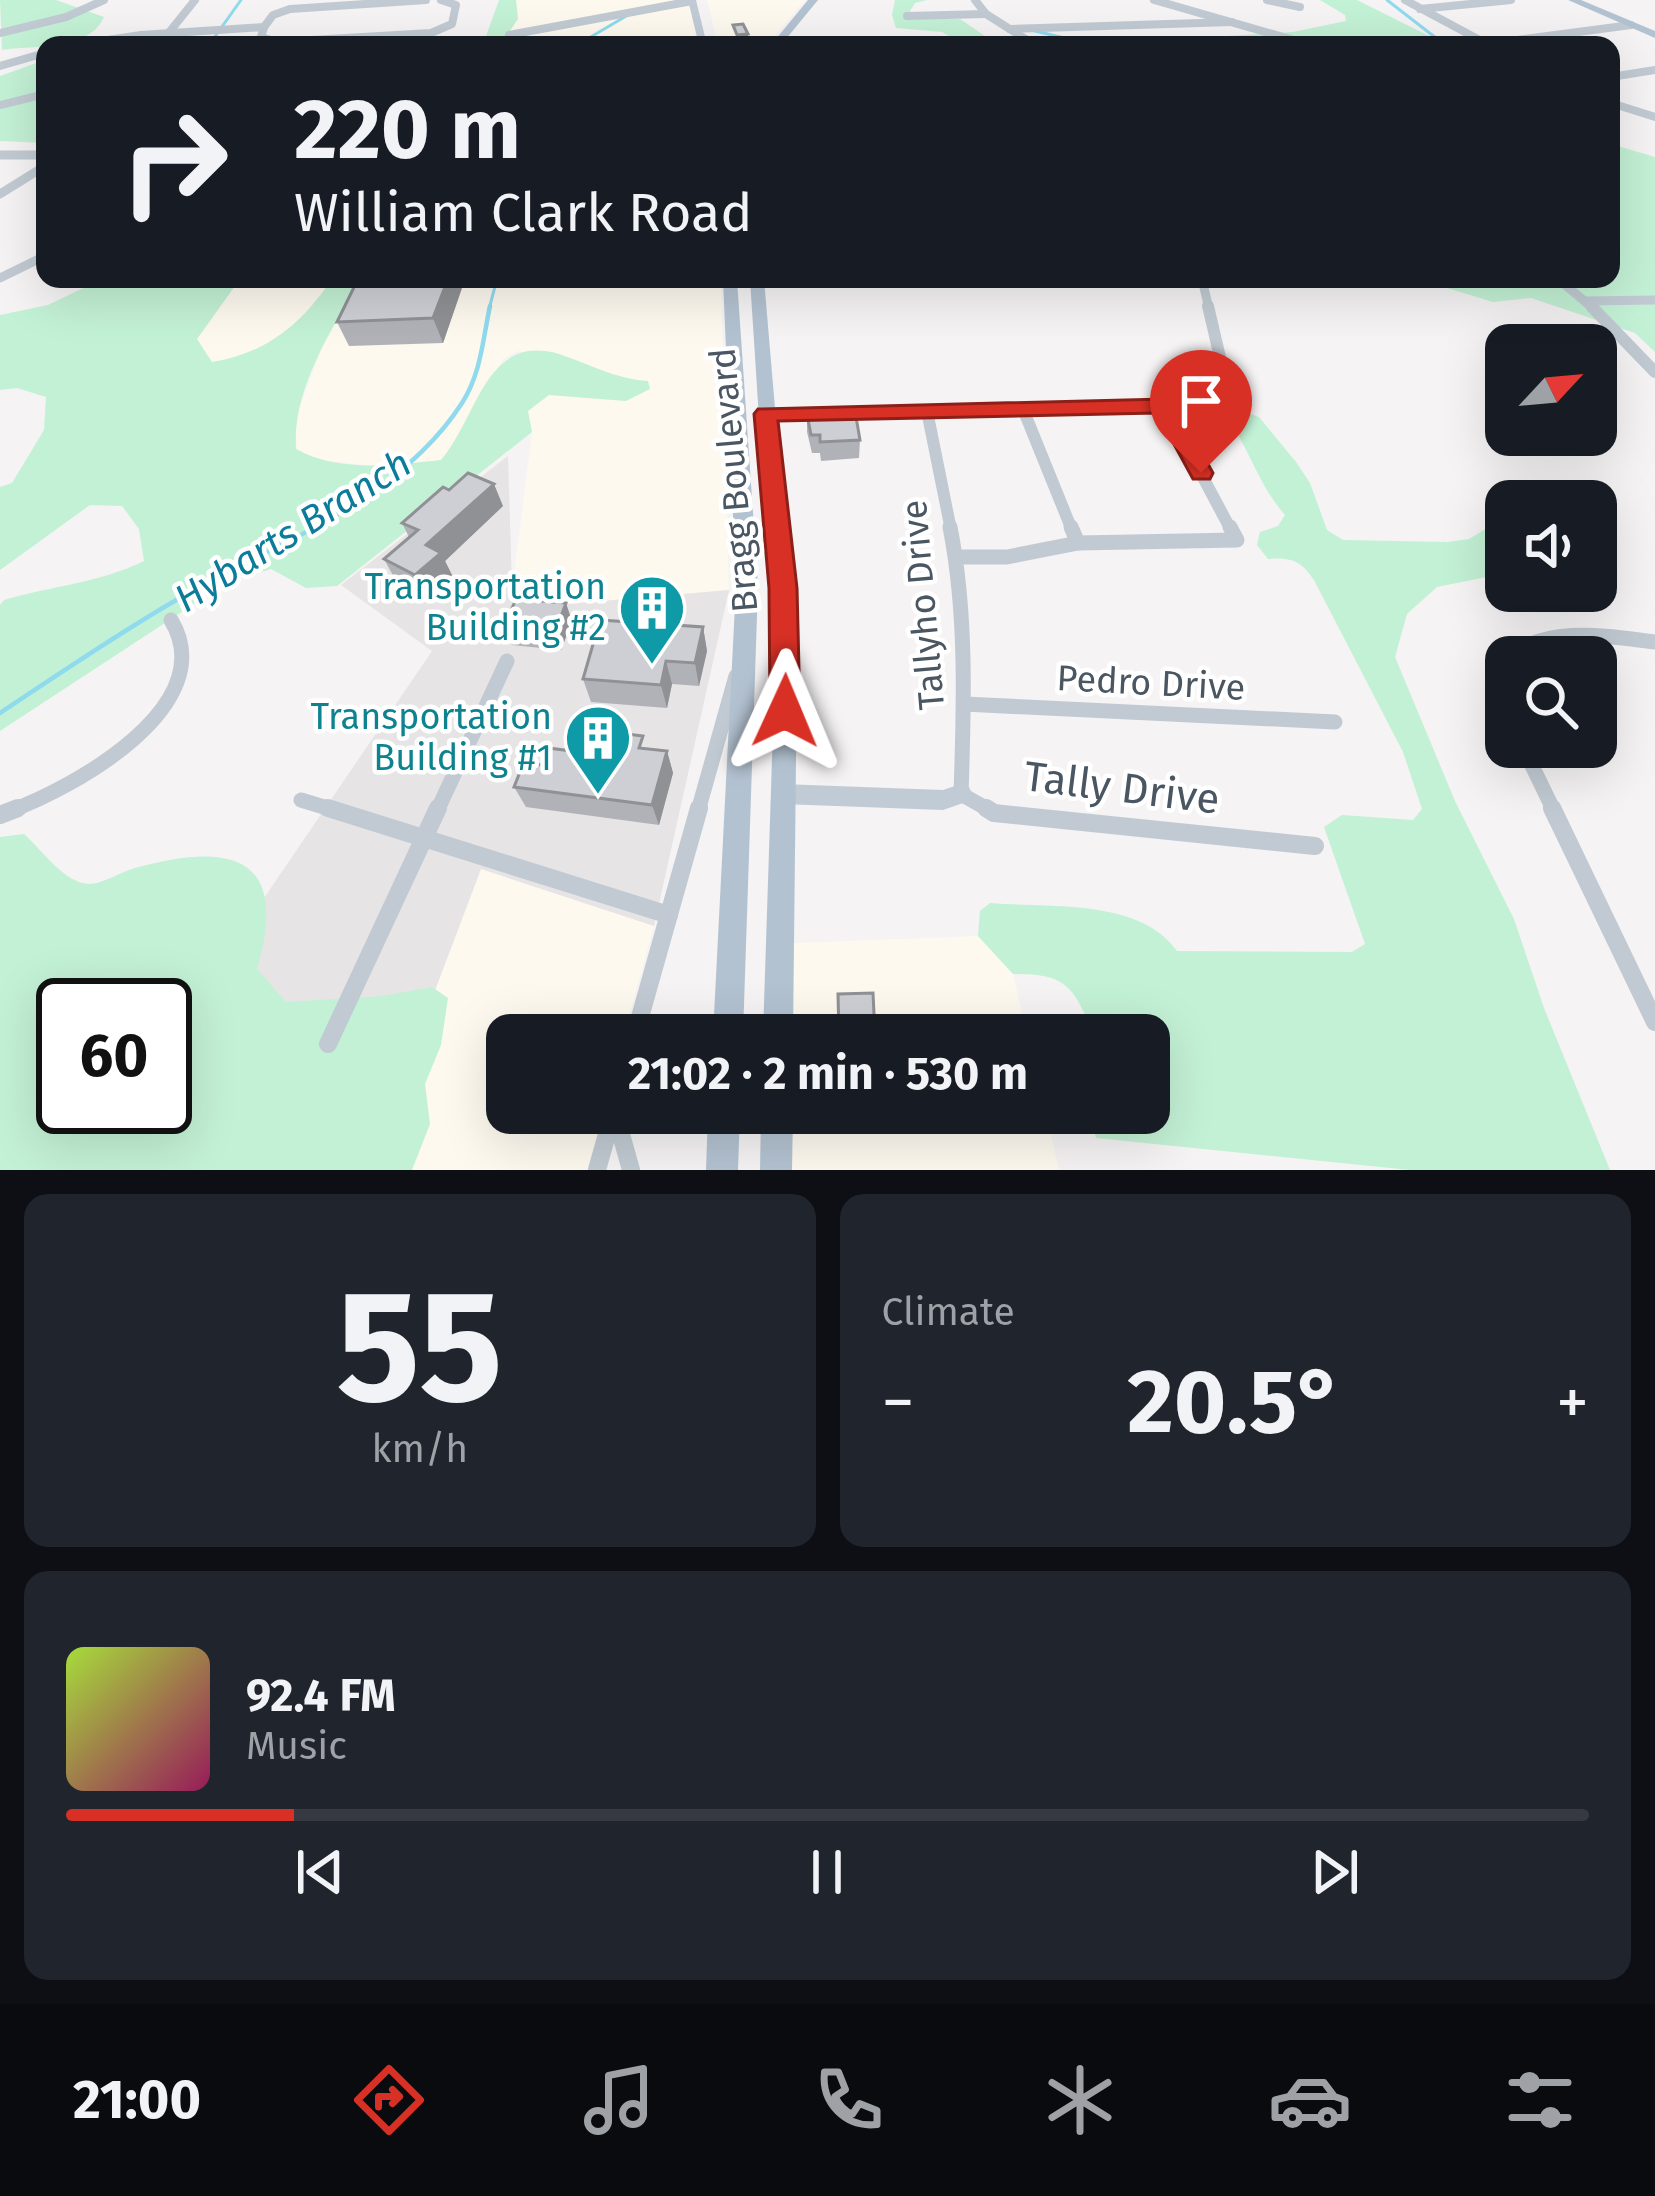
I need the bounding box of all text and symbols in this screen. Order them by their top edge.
text: 220 m [294,79,521,180]
icon: right [96,84,252,240]
text: William Clark Road [294,181,753,245]
north arrow [1485,324,1617,456]
map controls [1485,324,1617,768]
street label: Bragg Boulevard [701,346,767,614]
pin [1150,350,1252,473]
icon: arrive [1168,368,1234,434]
water label: Hybarts Branch [166,440,420,622]
button: sound [1485,480,1617,612]
street label: Tallyho Drive [892,498,954,712]
place label: Transportation Building #2 [364,565,606,650]
building icon: Transportation Building #2 [617,573,687,667]
button: search [1485,636,1617,768]
position arrow [722,648,848,774]
street label: Pedro Drive [1056,656,1246,710]
place label: Transportation Building #1 [310,695,552,780]
building icon: Transportation Building #1 [563,703,633,797]
street label: Tally Drive [1021,751,1223,825]
speed limit sign: 60 [36,978,192,1134]
text: 21:02 · 2 min · 530 m [628,1047,1028,1101]
text: 55 [337,1254,503,1441]
text: Climate [882,1289,1015,1335]
text: 20.5° [1127,1348,1343,1456]
text: − [882,1363,915,1442]
text: + [1556,1363,1589,1442]
text: km/h [371,1426,468,1472]
text: 92.4 FM [246,1669,396,1723]
text: Music [246,1723,347,1769]
icon: previous [287,1839,353,1905]
icon: pause [794,1839,860,1905]
icon: next [1302,1839,1368,1905]
icon: directions [347,2058,431,2142]
icon: music [577,2058,661,2142]
icon: phone [807,2058,891,2142]
icon: climate [1038,2058,1122,2142]
icon: car [1268,2058,1352,2142]
icon: filters [1498,2058,1582,2142]
text: 21:00 [73,2068,201,2132]

